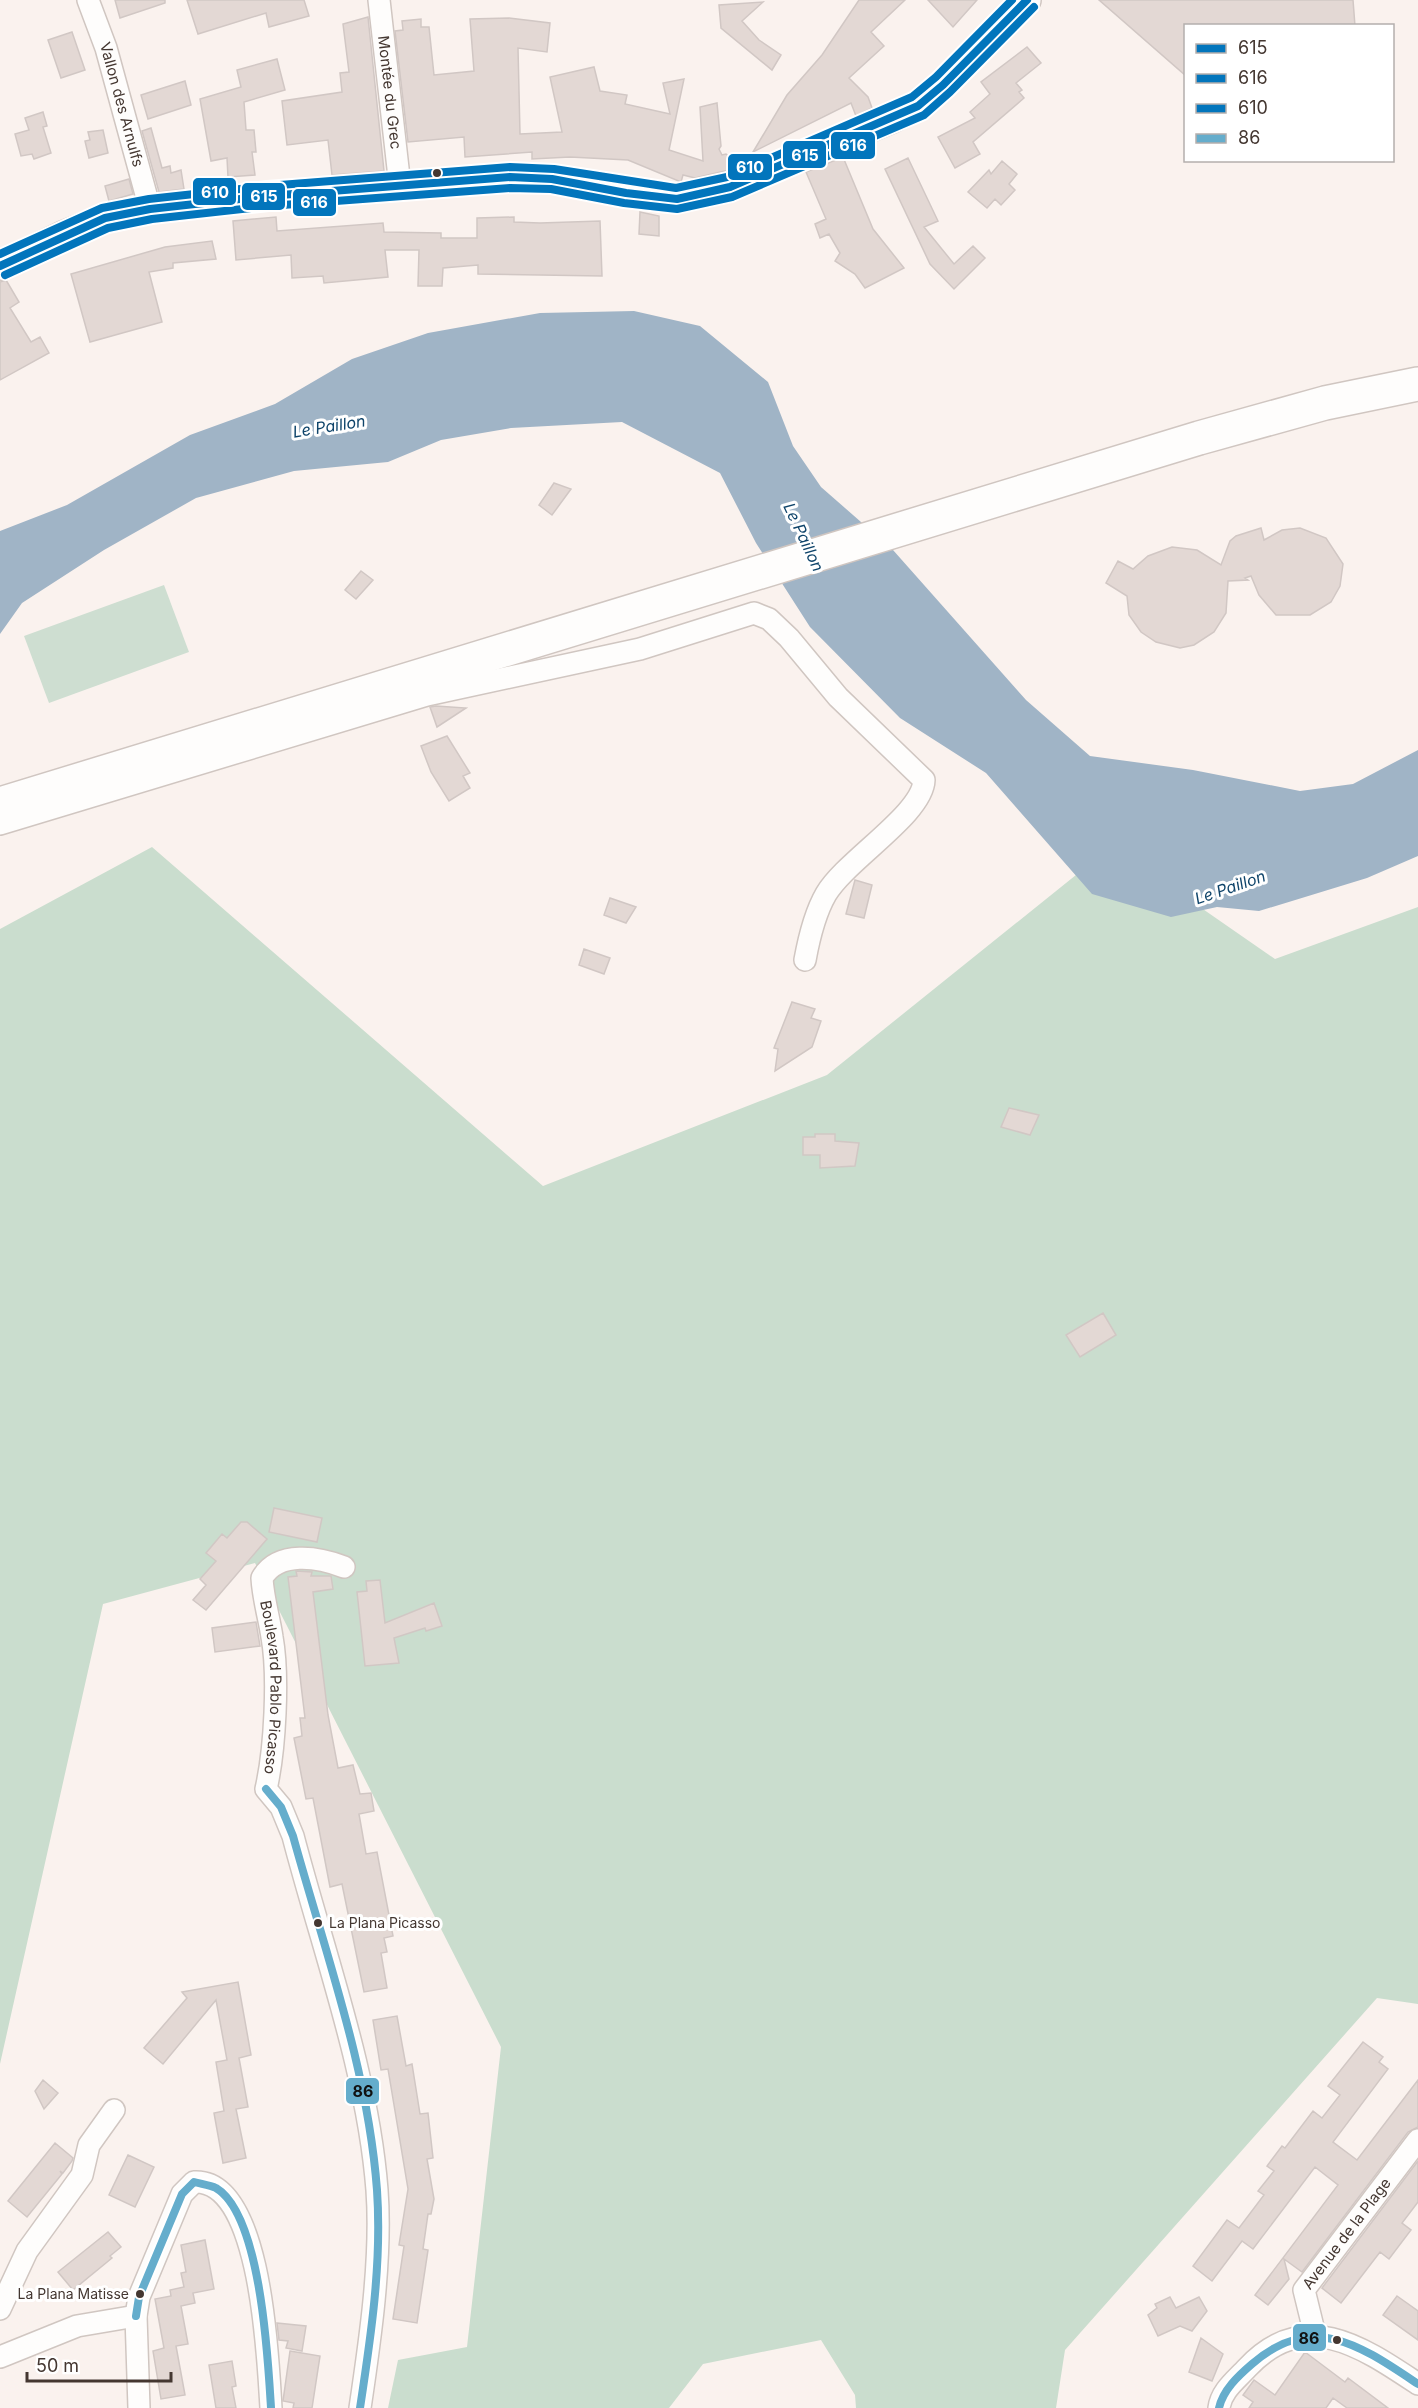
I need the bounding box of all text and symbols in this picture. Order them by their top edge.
legend [1184,24,1394,162]
street label: Montée du Grec [374,35,406,150]
text: 615 [1238,37,1267,58]
street label: Vallon des Arnulfs [96,39,148,169]
text: 616 [1238,67,1268,88]
text: 610 [1238,97,1268,118]
text: 86 [1238,127,1260,148]
line badge: 616 [830,131,876,160]
text: 616 [839,135,867,155]
line badge: 615 [782,140,827,169]
text: 615 [791,145,819,165]
line badge: 610 [727,153,773,181]
text: 610 [736,157,764,177]
unlabelled marker [431,167,443,179]
line badge: 610 [192,177,237,206]
text: 610 [201,182,229,202]
line badge: 615 [241,182,286,211]
text: 615 [250,186,278,206]
line badge: 616 [292,188,337,217]
text: 616 [300,192,328,212]
water label: Le Paillon [291,410,367,442]
water label: Le Paillon [779,500,829,574]
water label: Le Paillon [1192,866,1268,908]
street label: Boulevard Pablo Picasso [256,1599,286,1776]
place label: La Plana Picasso [329,1914,440,1931]
marker: La Plana Picasso [312,1917,324,1929]
line badge: 86 [345,2077,380,2105]
text: 86 [353,2081,373,2101]
street label: Avenue de la Plage [1298,2174,1395,2293]
place label: La Plana Matisse [18,2285,129,2302]
marker: La Plana Matisse [134,2288,146,2300]
line badge: 86 [1292,2323,1327,2352]
text: 86 [1299,2328,1319,2348]
unlabelled marker [1331,2334,1343,2346]
scale bar [27,2345,171,2383]
text: 50 m [36,2355,79,2376]

